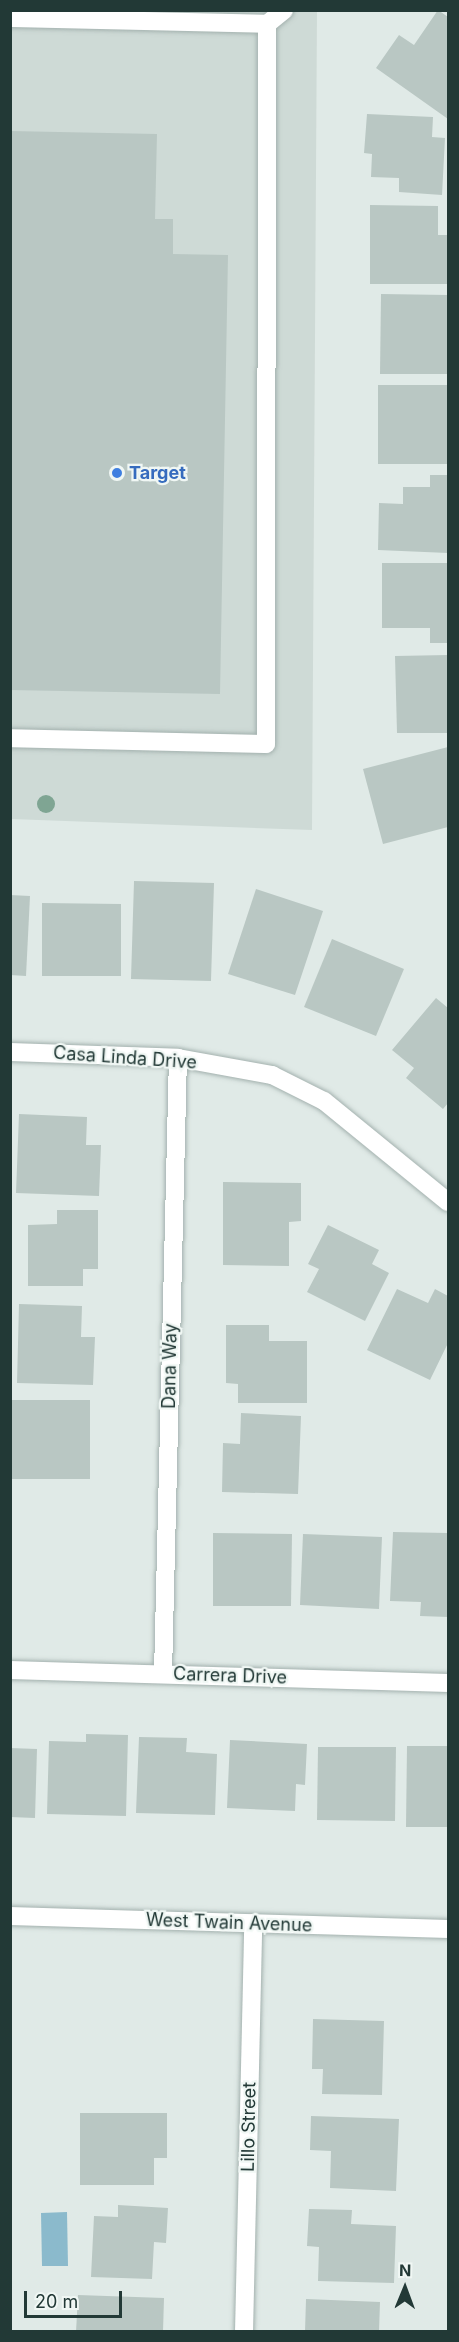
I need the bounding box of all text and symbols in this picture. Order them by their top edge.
place label: Target [129,462,186,484]
marker: Target [110,466,124,480]
street label: Casa Linda Drive [52,1042,198,1074]
street label: Dana Way [158,1323,182,1409]
street label: Carrera Drive [173,1663,287,1689]
street label: West Twain Avenue [145,1909,313,1937]
street label: Lillo Street [237,2082,261,2172]
north arrow [375,2258,435,2318]
text: N [399,2260,412,2280]
scale bar [27,2279,124,2317]
text: 20 m [35,2291,78,2312]

